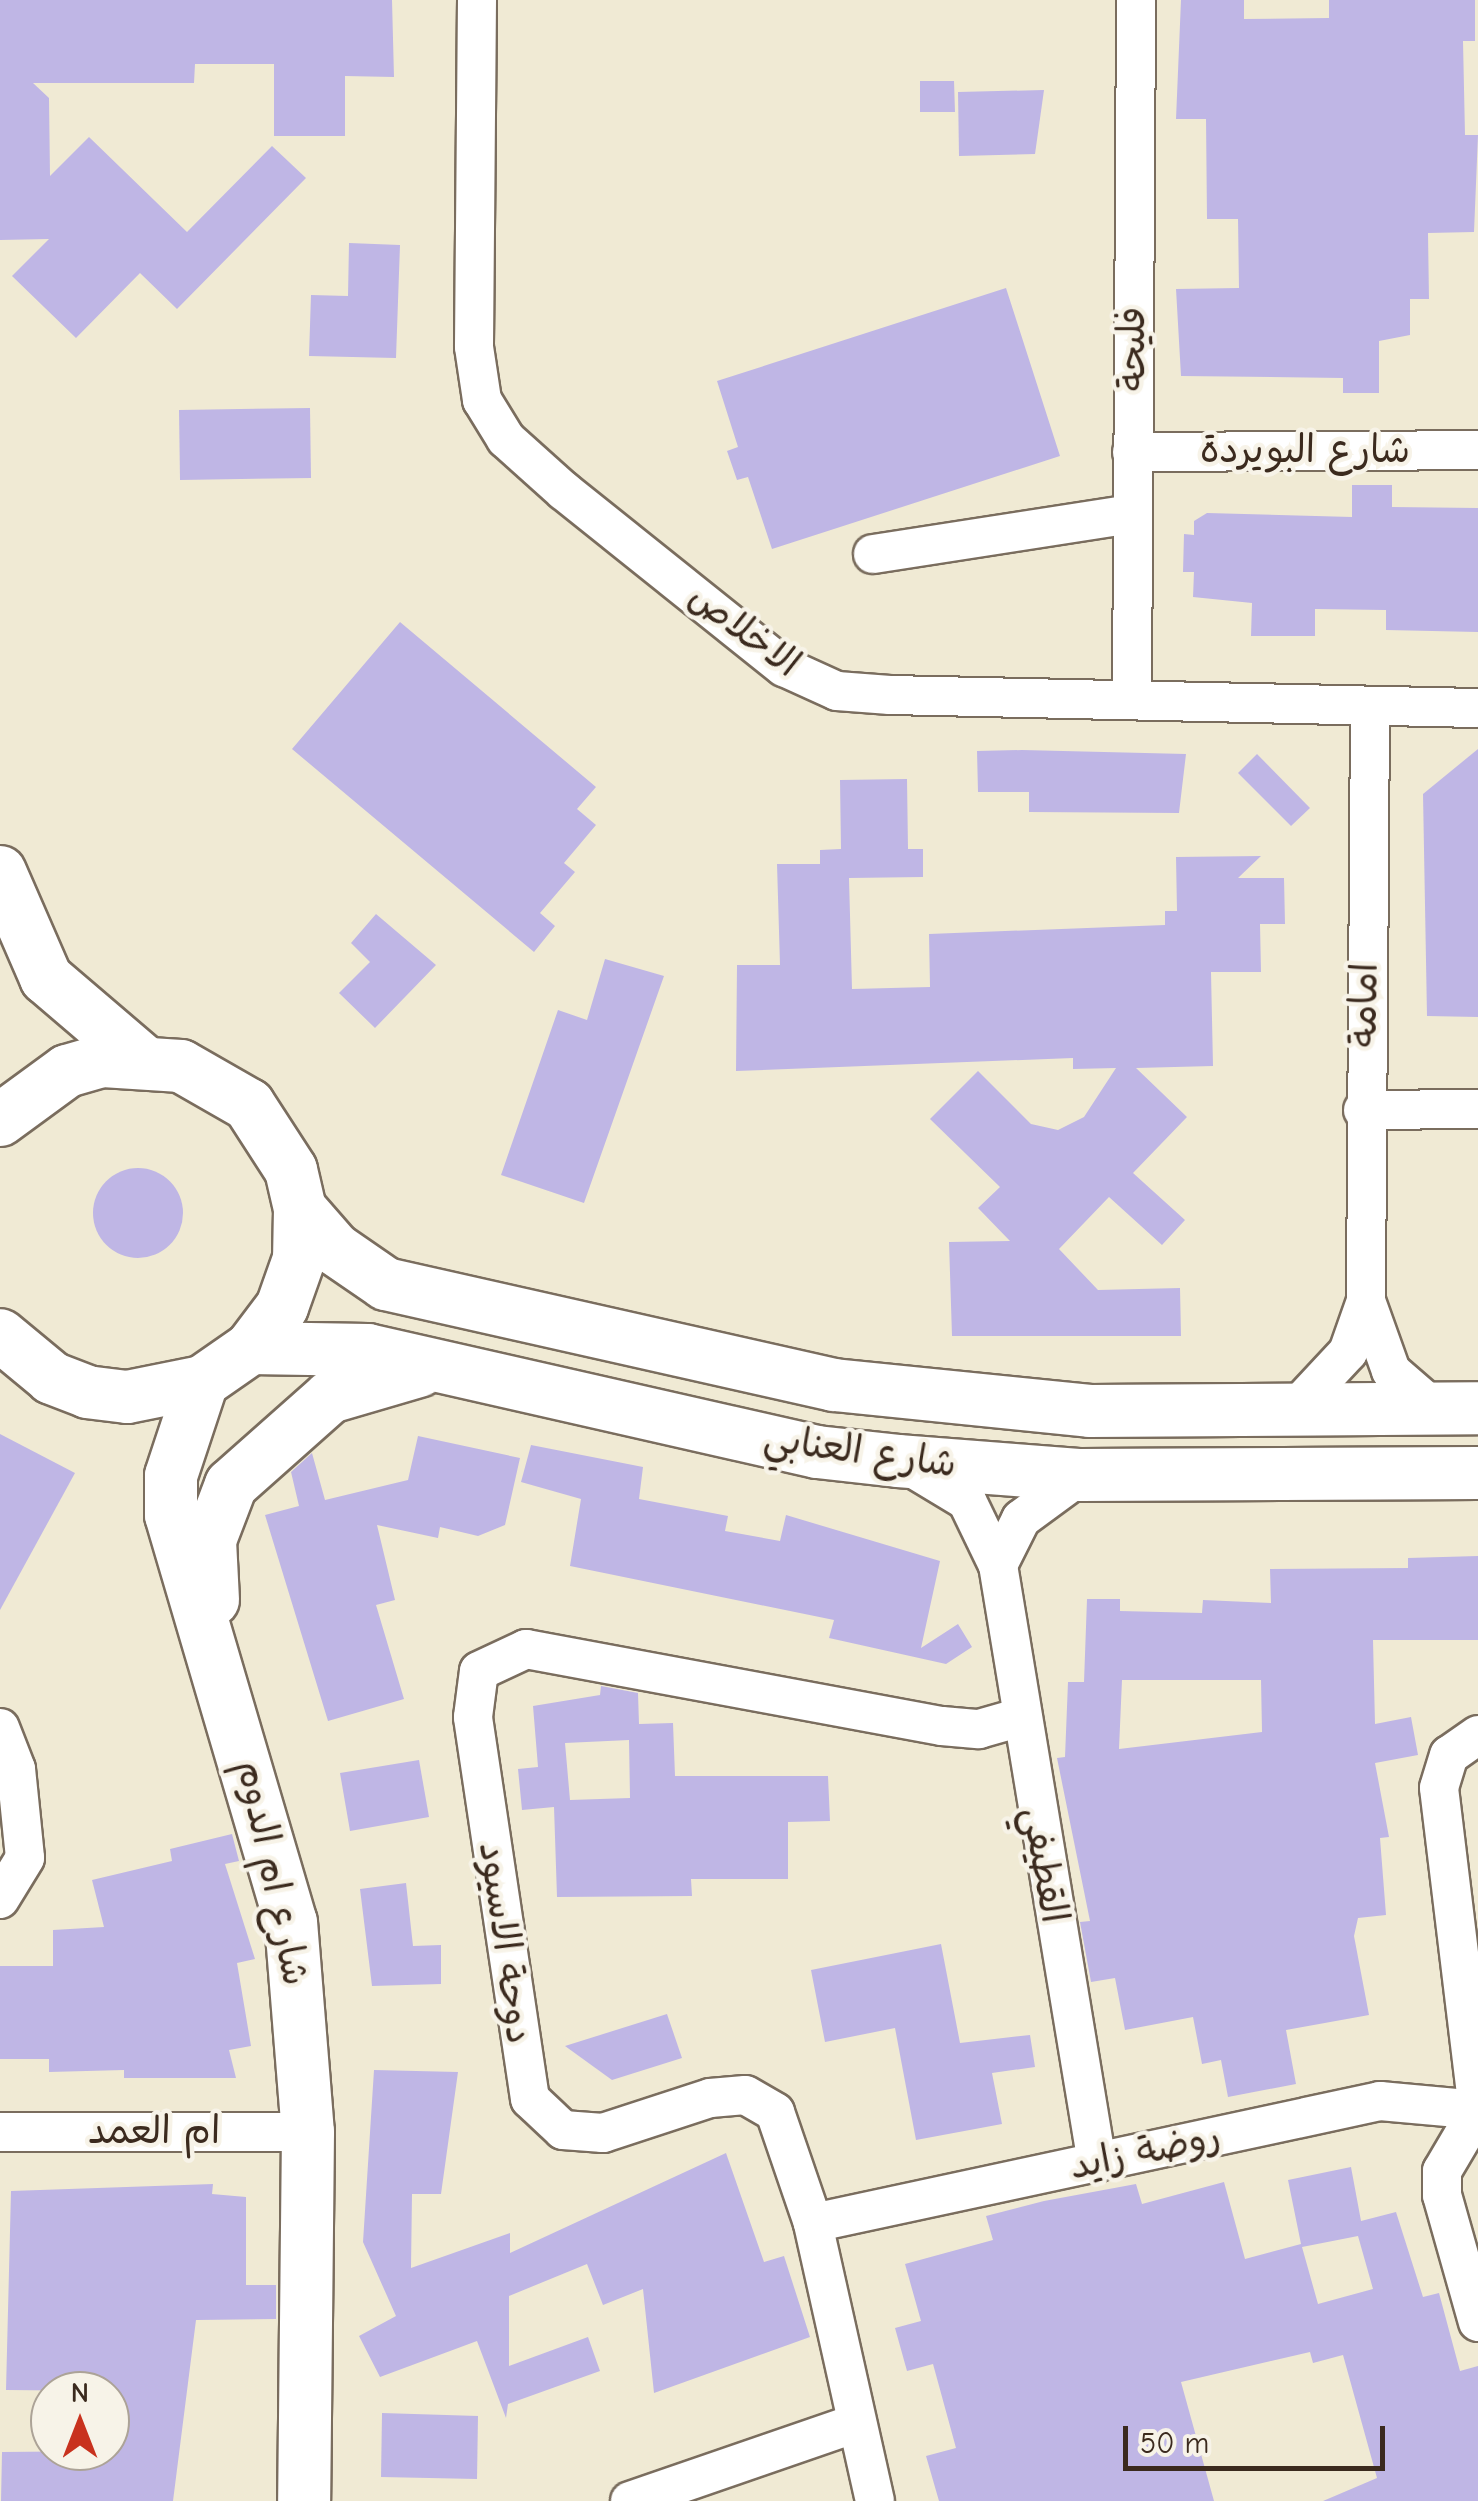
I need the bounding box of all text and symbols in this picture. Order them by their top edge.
street label: فليحة [1110,307,1156,391]
street label: شارع البويردة [1200,428,1410,474]
street label: الاخلاص [679,575,809,687]
street label: امامة [1341,962,1389,1048]
street label: شارع العنابي [761,1416,959,1488]
street label: شارع ام الدوم [226,1756,318,1990]
street label: القطيفي [1011,1804,1077,1926]
street label: دوحة الاسيود [468,1839,542,2047]
street label: ام العمد [88,2109,220,2155]
street label: روضة زايد [1065,2114,1225,2190]
north arrow [30,2371,130,2471]
text: N [71,2377,89,2409]
scale bar [1128,2406,1390,2468]
text: 50 m [1140,2426,1209,2461]

